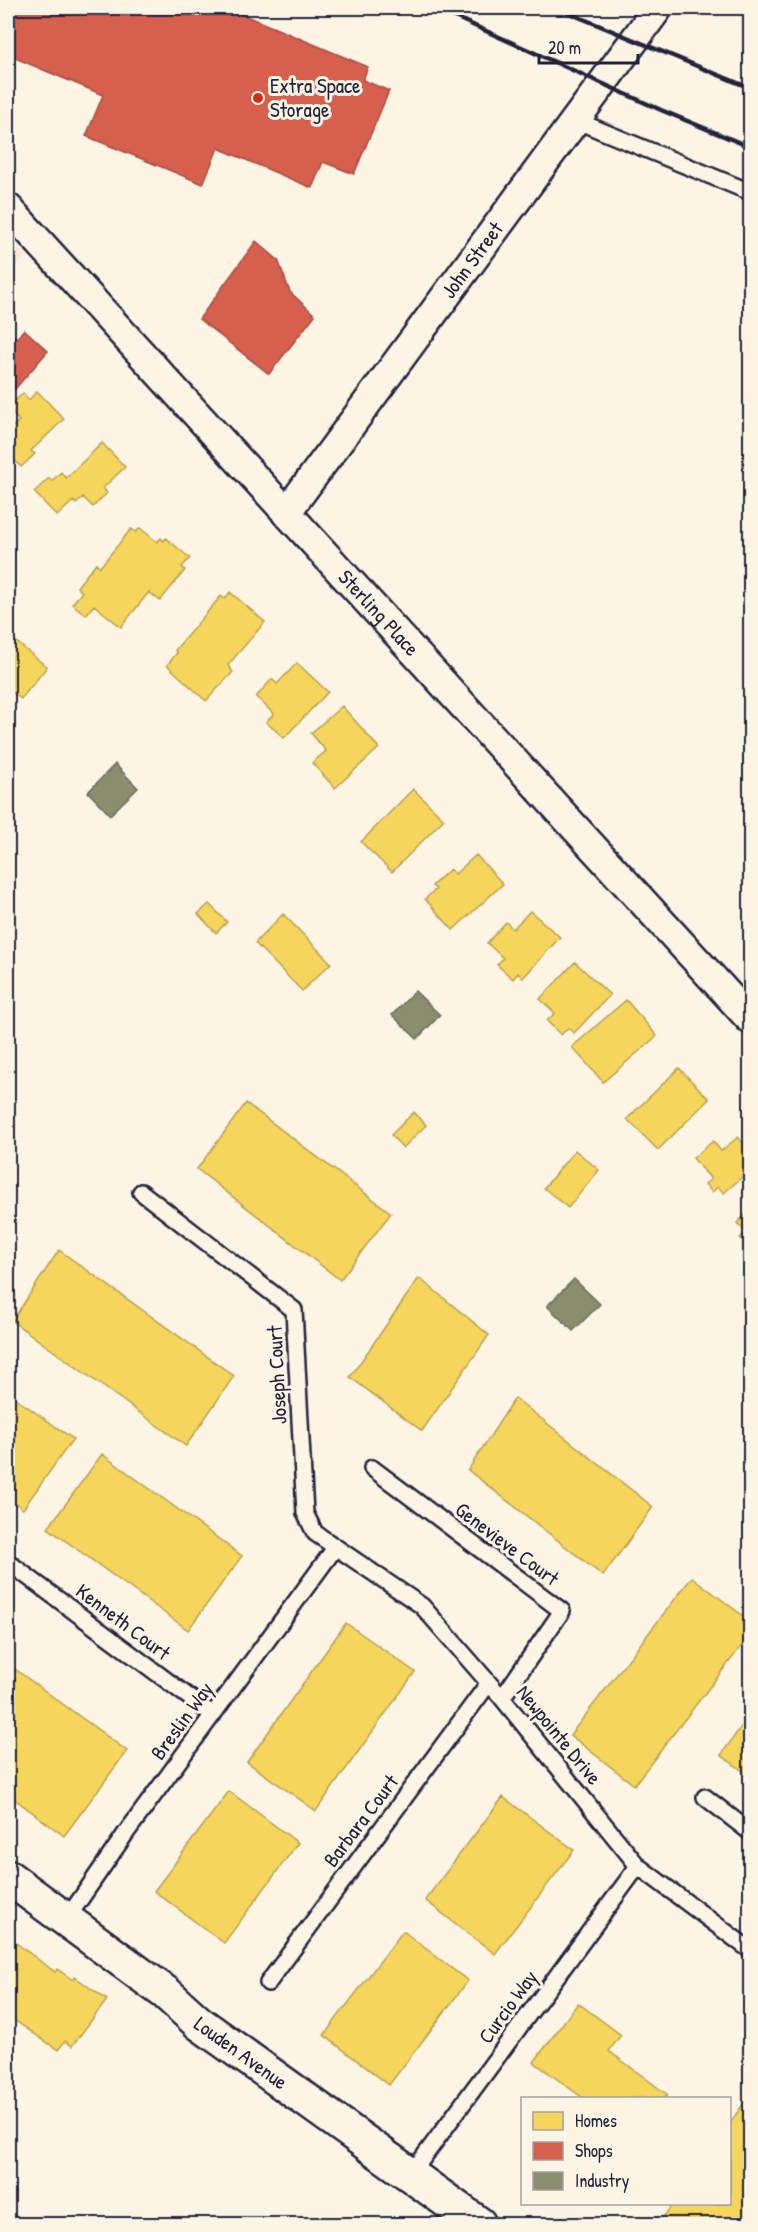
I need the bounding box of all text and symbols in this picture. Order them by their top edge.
scale bar [539,27,638,65]
text: 20 m [548,35,581,60]
place label: Extra Space Storage [270,71,360,124]
marker: Extra Space Storage [251,91,265,105]
street label: John Street [434,215,510,304]
street label: Sterling Place [332,563,426,662]
street label: Joseph Court [259,1324,294,1425]
street label: Genevieve Court [449,1495,566,1593]
street label: Kenneth Court [70,1577,177,1667]
street label: Breslin Way [143,1676,220,1766]
street label: Newpointe Drive [510,1679,609,1791]
street label: Barbara Court [316,1768,405,1873]
street label: Curcio Way [471,1964,544,2049]
street label: Louden Avenue [188,2009,294,2096]
legend [521,2097,731,2205]
text: Homes [575,2108,617,2133]
text: Shops [575,2138,613,2163]
text: Industry [575,2168,630,2193]

